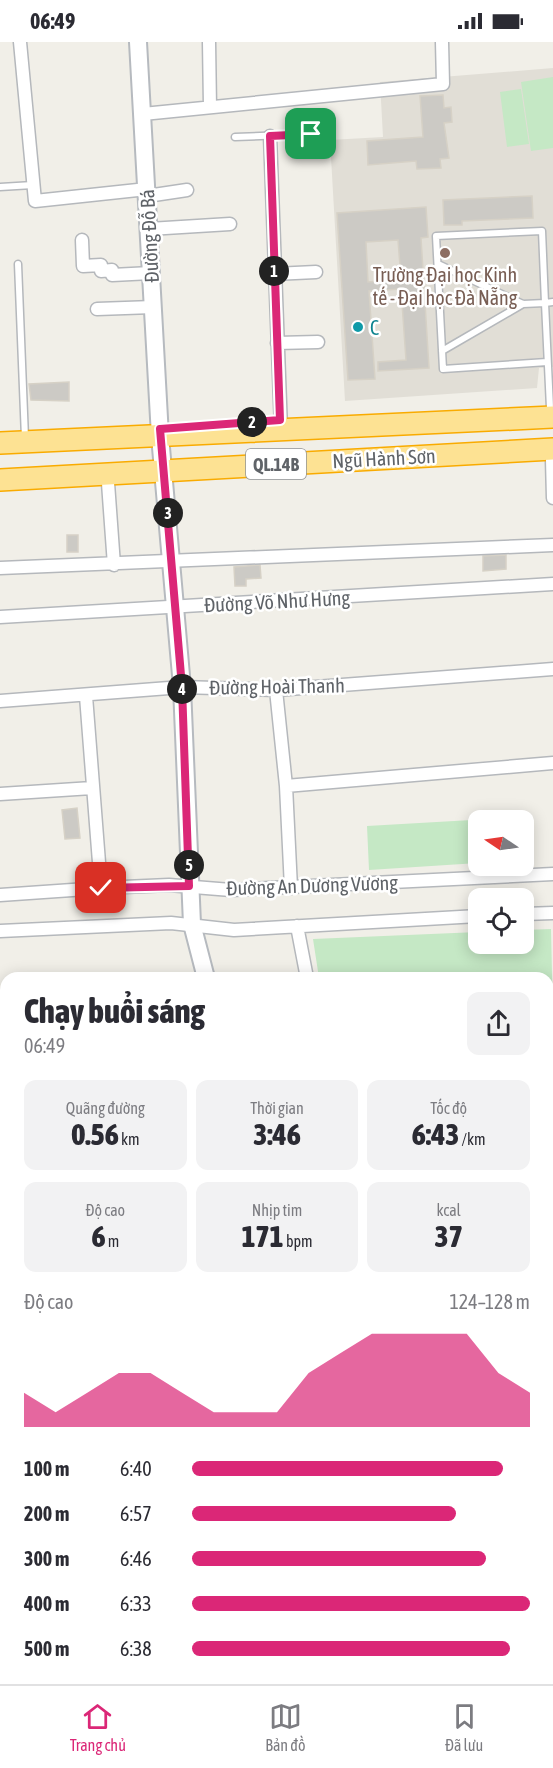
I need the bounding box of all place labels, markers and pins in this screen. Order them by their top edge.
pin [285,108,336,159]
marker: Trường Đại học Kinh tế - Đại học Đà Nẵng [438,246,452,260]
pin: 1 [259,256,289,286]
place label: Trường Đại học Kinh tế - Đại học Đà Nẵng [373,263,518,309]
place label: C [370,316,379,339]
marker: C [351,320,365,334]
pin: 2 [237,407,267,437]
pin: 3 [153,498,183,528]
pin: 4 [167,674,197,704]
pin: 5 [174,850,204,880]
pin [75,862,126,913]

